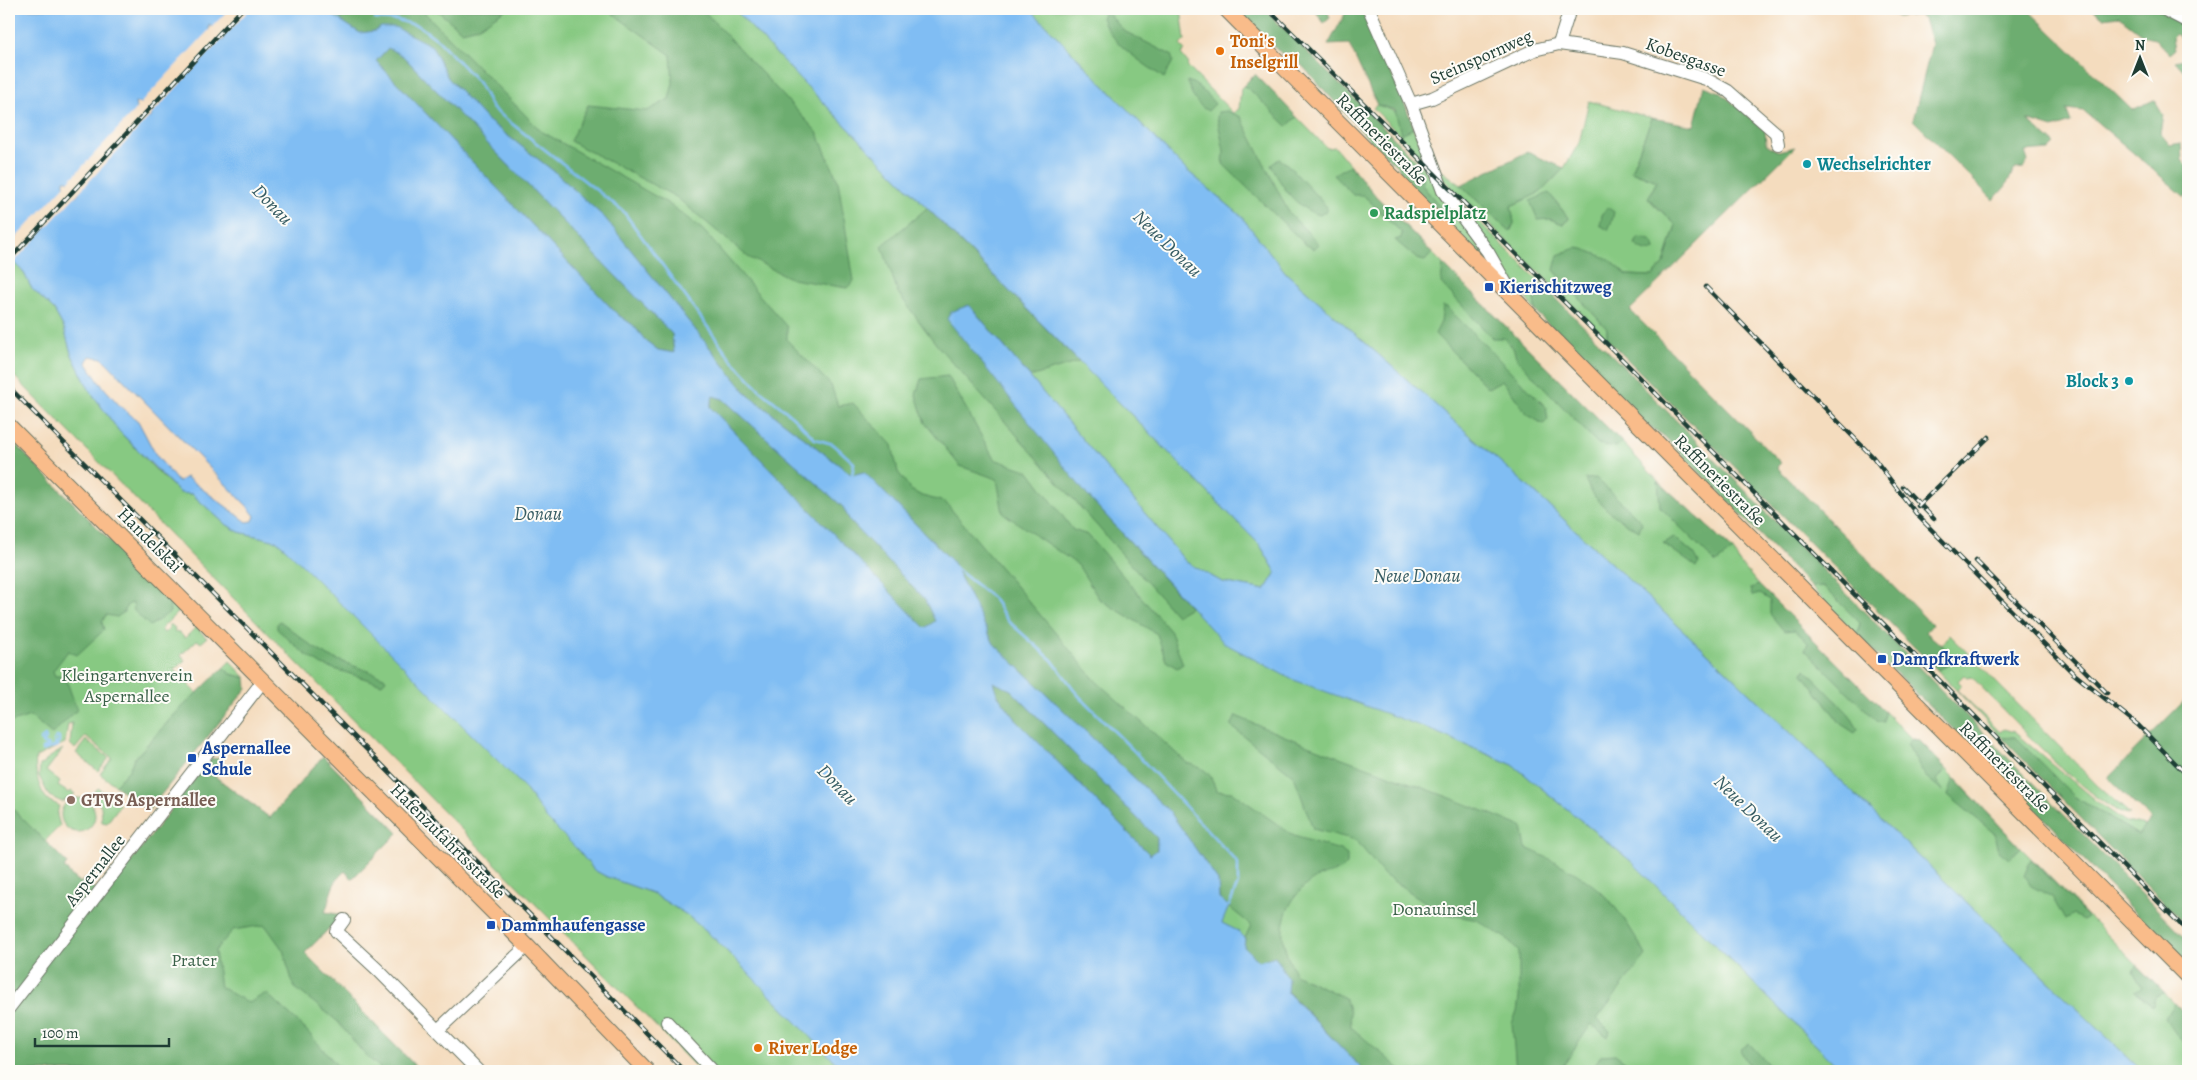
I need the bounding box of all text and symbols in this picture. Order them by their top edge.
street label: Steinspornweg [1426,24,1536,90]
place label: Toni's Inselgrill [1230,29,1298,74]
street label: Kobesgasse [1642,31,1730,83]
north arrow [2114,32,2164,82]
text: N [2135,36,2145,55]
marker: Toni's Inselgrill [1214,45,1226,57]
street label: Raffineriestraße [1331,88,1433,190]
place label: Wechselrichter [1816,152,1932,176]
marker: Wechselrichter [1801,158,1813,170]
water label: Donau [246,178,298,231]
place label: Radspielplatz [1384,201,1486,225]
water label: Neue Donau [1127,204,1208,283]
marker: Radspielplatz [1368,207,1380,219]
place label: Kierischitzweg [1499,275,1612,299]
marker: Kierischitzweg [1483,281,1495,293]
place label: Block 3 [2066,369,2119,393]
marker: Block 3 [2123,375,2135,387]
street label: Raffineriestraße [1669,429,1771,531]
water label: Donau [514,501,562,527]
street label: Handelskai [112,502,188,578]
water label: Neue Donau [1374,563,1460,589]
place label: Dampfkraftwerk [1892,647,2020,671]
marker: Dampfkraftwerk [1876,653,1888,665]
park label: Kleingartenverein Aspernallee [61,663,193,708]
street label: Raffineriestraße [1954,716,2056,818]
place label: Aspernallee Schule [201,736,291,781]
marker: Aspernallee Schule [186,752,198,764]
water label: Donau [811,758,863,811]
water label: Neue Donau [1708,769,1789,848]
street label: Hafenzufahrtsstraße [385,778,511,904]
place label: GTVS Aspernallee [81,788,216,812]
marker: GTVS Aspernallee [65,794,77,806]
street label: Aspernallee [59,829,131,912]
park label: Donauinsel [1392,897,1477,921]
place label: Dammhaufengasse [501,913,646,937]
marker: Dammhaufengasse [485,919,497,931]
park label: Prater [171,948,217,972]
scale bar [35,1015,169,1047]
text: 100 m [42,1023,79,1043]
place label: River Lodge [768,1036,858,1060]
marker: River Lodge [752,1042,764,1054]

